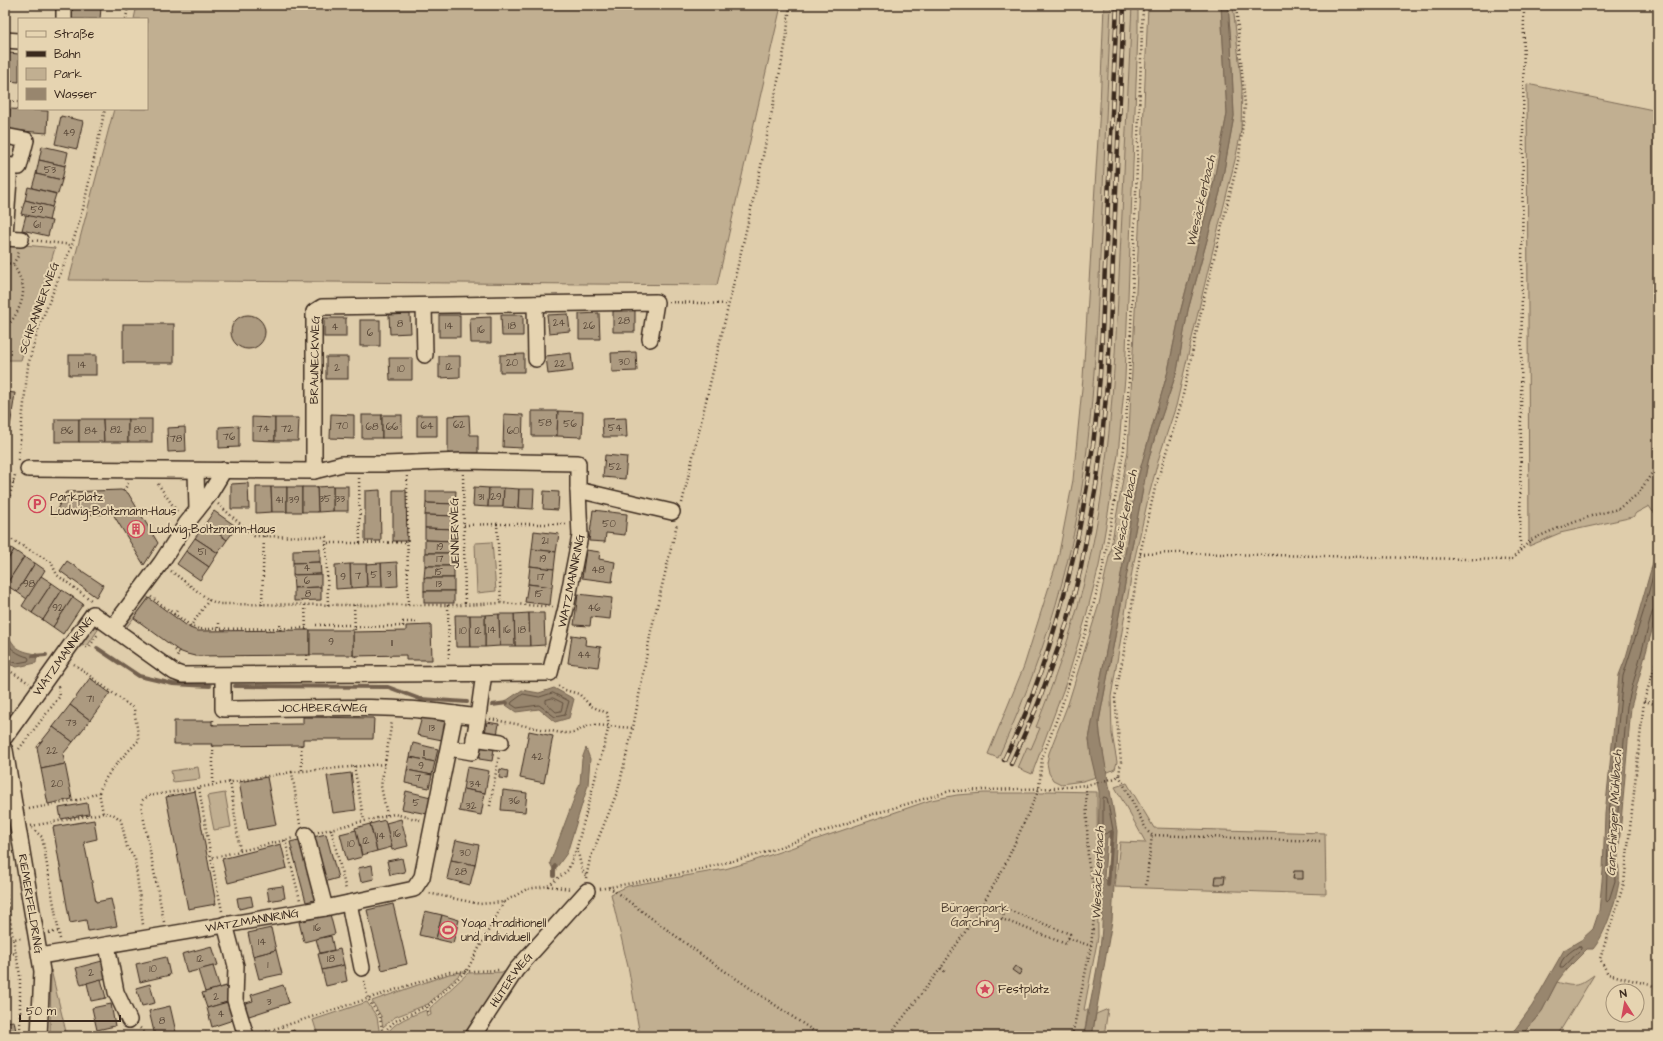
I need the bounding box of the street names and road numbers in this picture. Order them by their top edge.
street label: SCHRANNERWEG [14,259,64,357]
street label: BRAUNECKWEG [306,315,324,404]
street label: JENNERWEG [446,497,464,569]
street label: WATZMANNRING [553,532,589,629]
street label: WATZMANNRING [29,612,98,699]
street label: JOCHBERGWEG [278,699,369,717]
street label: RIEMERFELDRING [14,853,48,956]
street label: WATZMANNRING [204,904,301,937]
street label: HÜTERWEG [486,948,537,1010]

